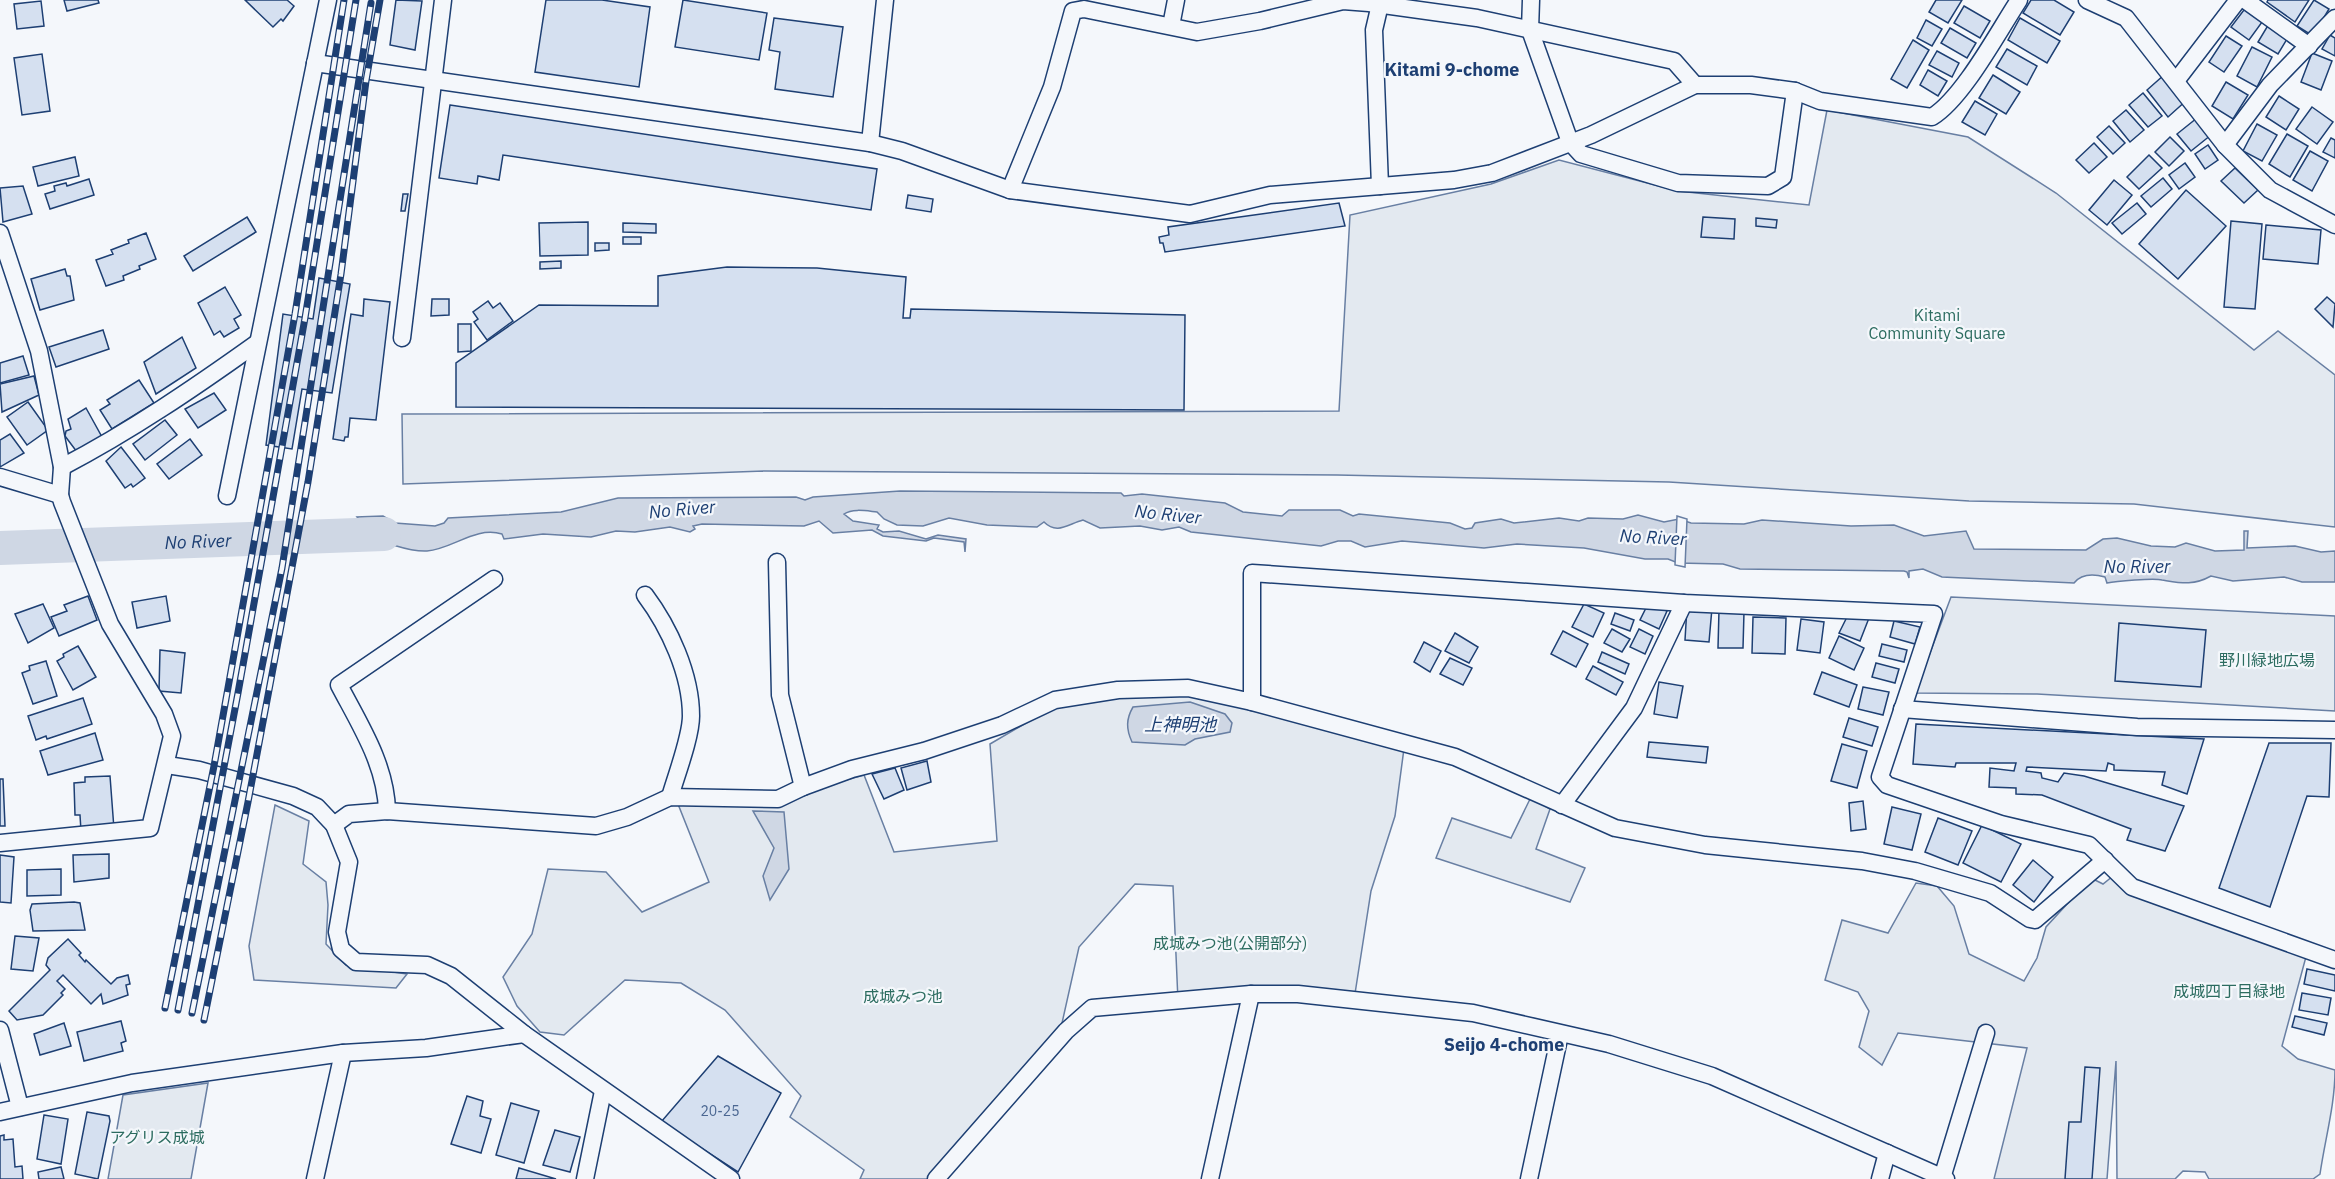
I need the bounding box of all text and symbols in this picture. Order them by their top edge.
district label: Kitami 9-chome [1385,58,1519,81]
park label: Kitami Community Square [1868,305,2006,343]
water label: No River [648,495,717,523]
water label: No River [1134,499,1203,529]
water label: No River [1619,524,1687,550]
water label: No River [164,528,232,553]
water label: No River [2104,555,2171,578]
park label: 野川緑地広場 [2219,650,2315,670]
water label: 上神明池 [1144,713,1218,736]
park label: 成城みつ池(公開部分) [1153,933,1307,953]
park label: 成城四丁目緑地 [2173,981,2285,1001]
park label: 成城みつ池 [863,986,943,1006]
district label: Seijo 4-chome [1444,1033,1564,1056]
house number: 20-25 [700,1102,740,1120]
park label: アグリス成城 [109,1127,205,1147]

